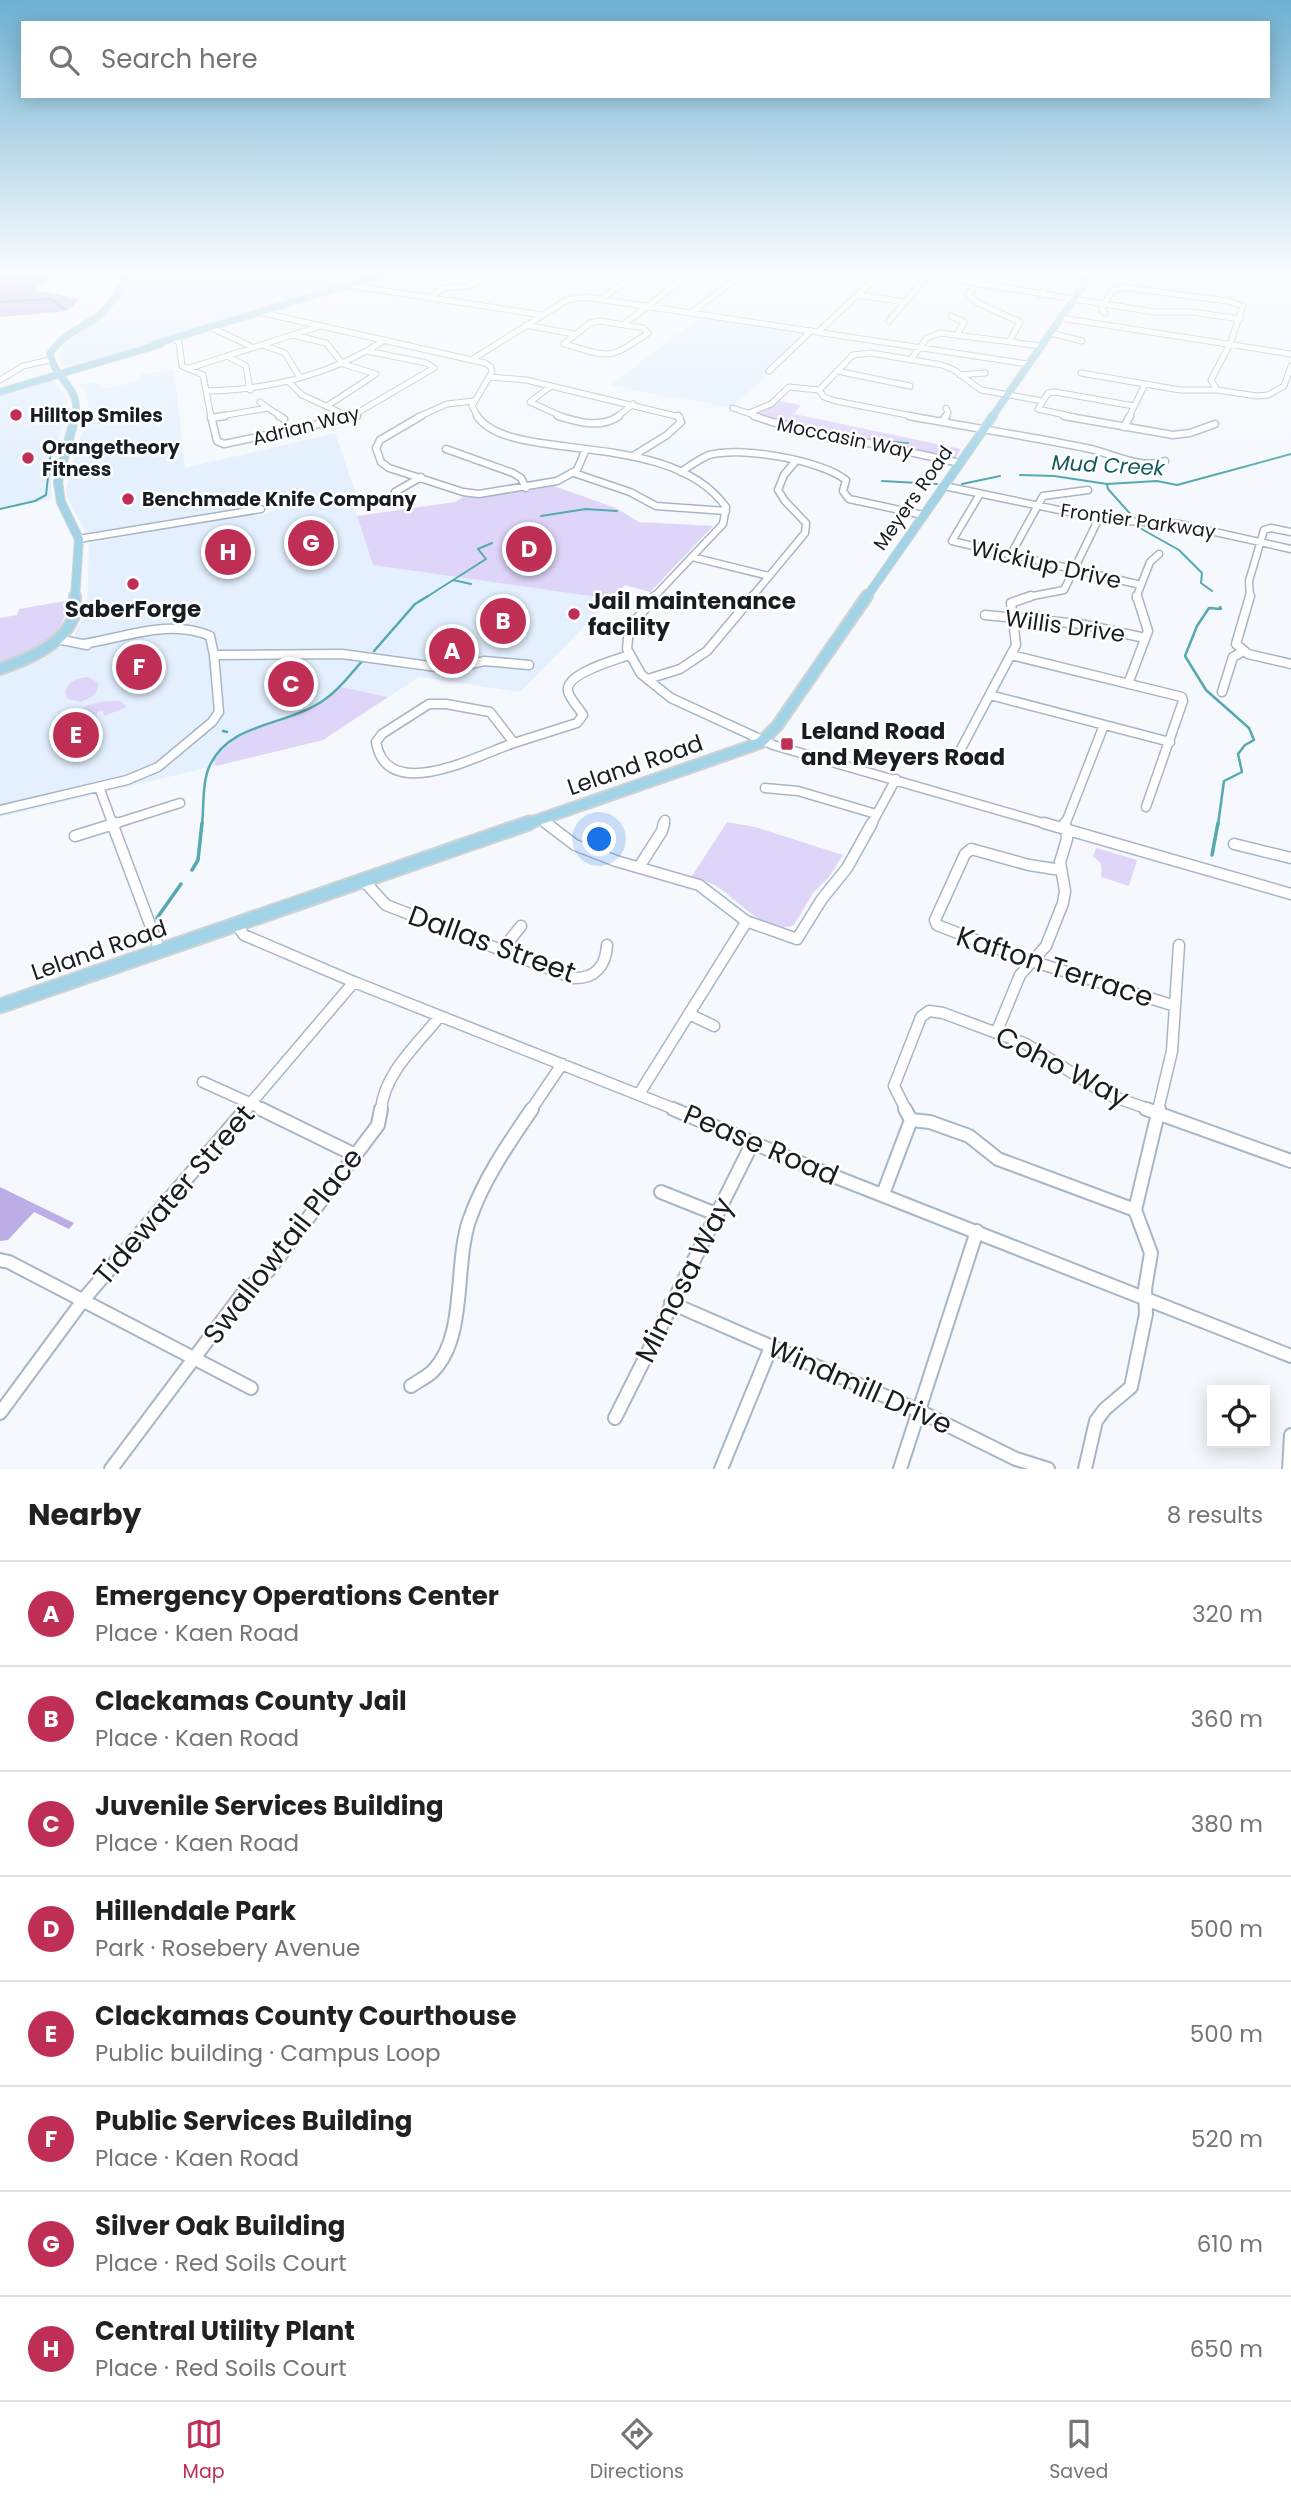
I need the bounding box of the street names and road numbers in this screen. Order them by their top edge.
street label: Adrian Way [250,400,363,452]
street label: Moccasin Way [775,410,916,466]
street label: Meyers Road [867,440,959,556]
street label: Frontier Parkway [1059,497,1218,545]
street label: Wickiup Drive [968,531,1124,597]
street label: Willis Drive [1003,602,1127,650]
street label: Leland Road [563,727,707,803]
street label: Dallas Street [403,896,581,992]
street label: Leland Road [27,912,171,988]
street label: Kafton Terrace [951,917,1159,1017]
street label: Coho Way [989,1017,1136,1117]
street label: Pease Road [678,1095,844,1195]
street label: Tidewater Street [85,1096,263,1294]
street label: Swallowtail Place [194,1140,372,1352]
street label: Mimosa Way [626,1190,743,1369]
street label: Windmill Drive [762,1328,958,1444]

